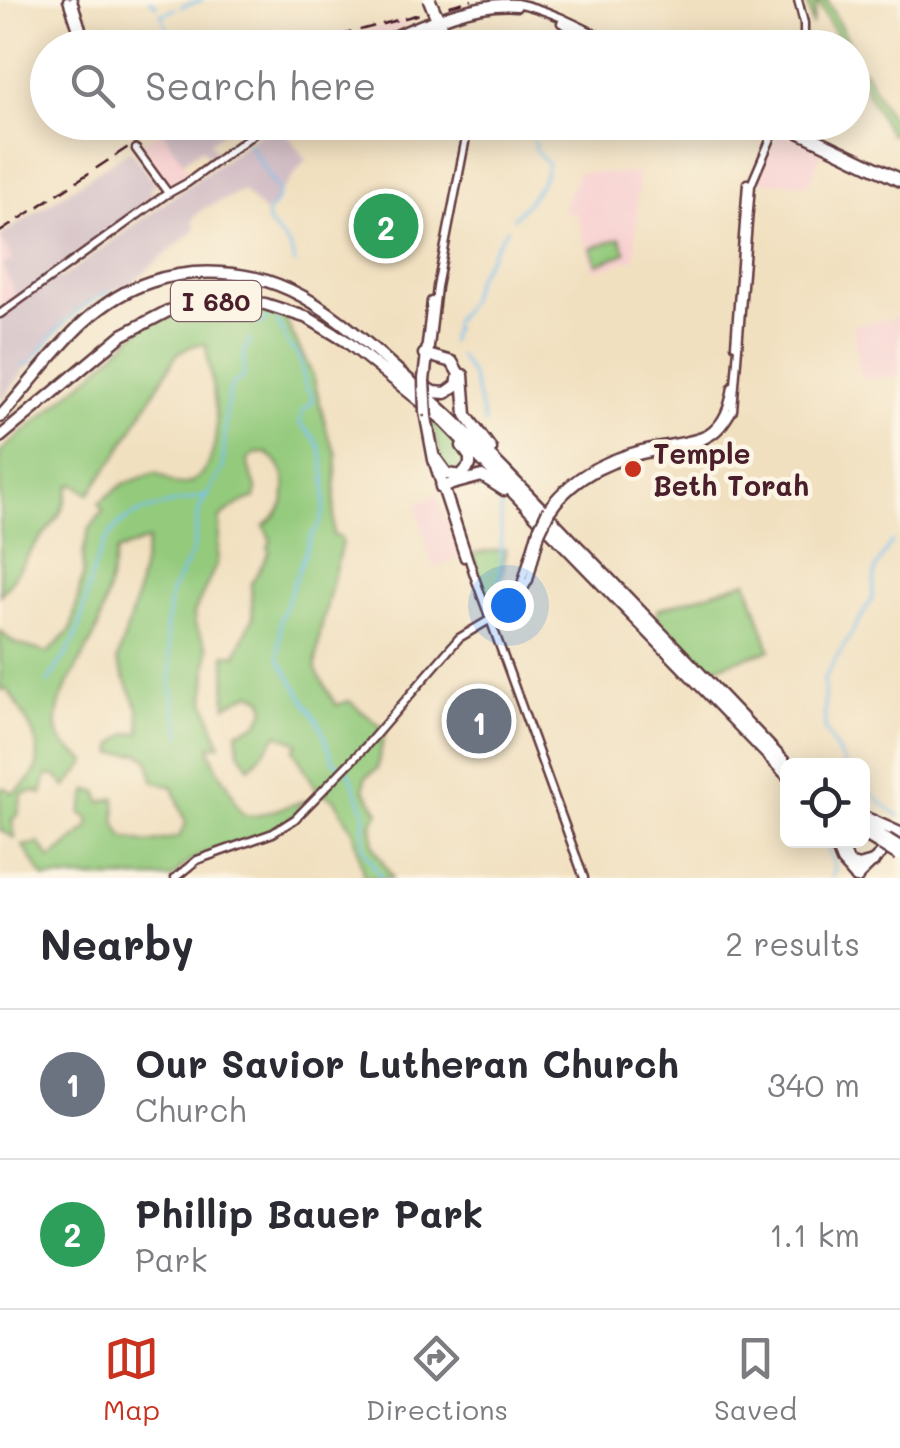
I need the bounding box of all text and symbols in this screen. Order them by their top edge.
search box [30,30,870,140]
icon: search [65,58,120,113]
text: Search here [145,60,376,110]
pin: 2 [354,188,418,264]
road number: I 680 [171,281,261,321]
place label: Temple Beth Torah [653,435,809,503]
marker: Temple Beth Torah [622,458,644,480]
your location [483,580,534,631]
pin: 1 [446,684,512,758]
map controls [780,758,870,848]
button: locate [780,758,870,848]
text: Nearby [40,916,194,971]
text: 2 results [725,922,860,964]
text: Our Savior Lutheran Church [135,1038,679,1088]
text: 1 [65,1063,80,1105]
text: 340 m [767,1063,860,1105]
text: Church [135,1088,246,1130]
text: Phillip Bauer Park [135,1188,483,1238]
text: 2 [64,1213,81,1255]
text: 1.1 km [769,1213,860,1255]
text: Park [135,1238,208,1280]
tab: Map [103,1331,160,1427]
tab: Directions [366,1331,508,1427]
tab: Saved [714,1331,797,1427]

